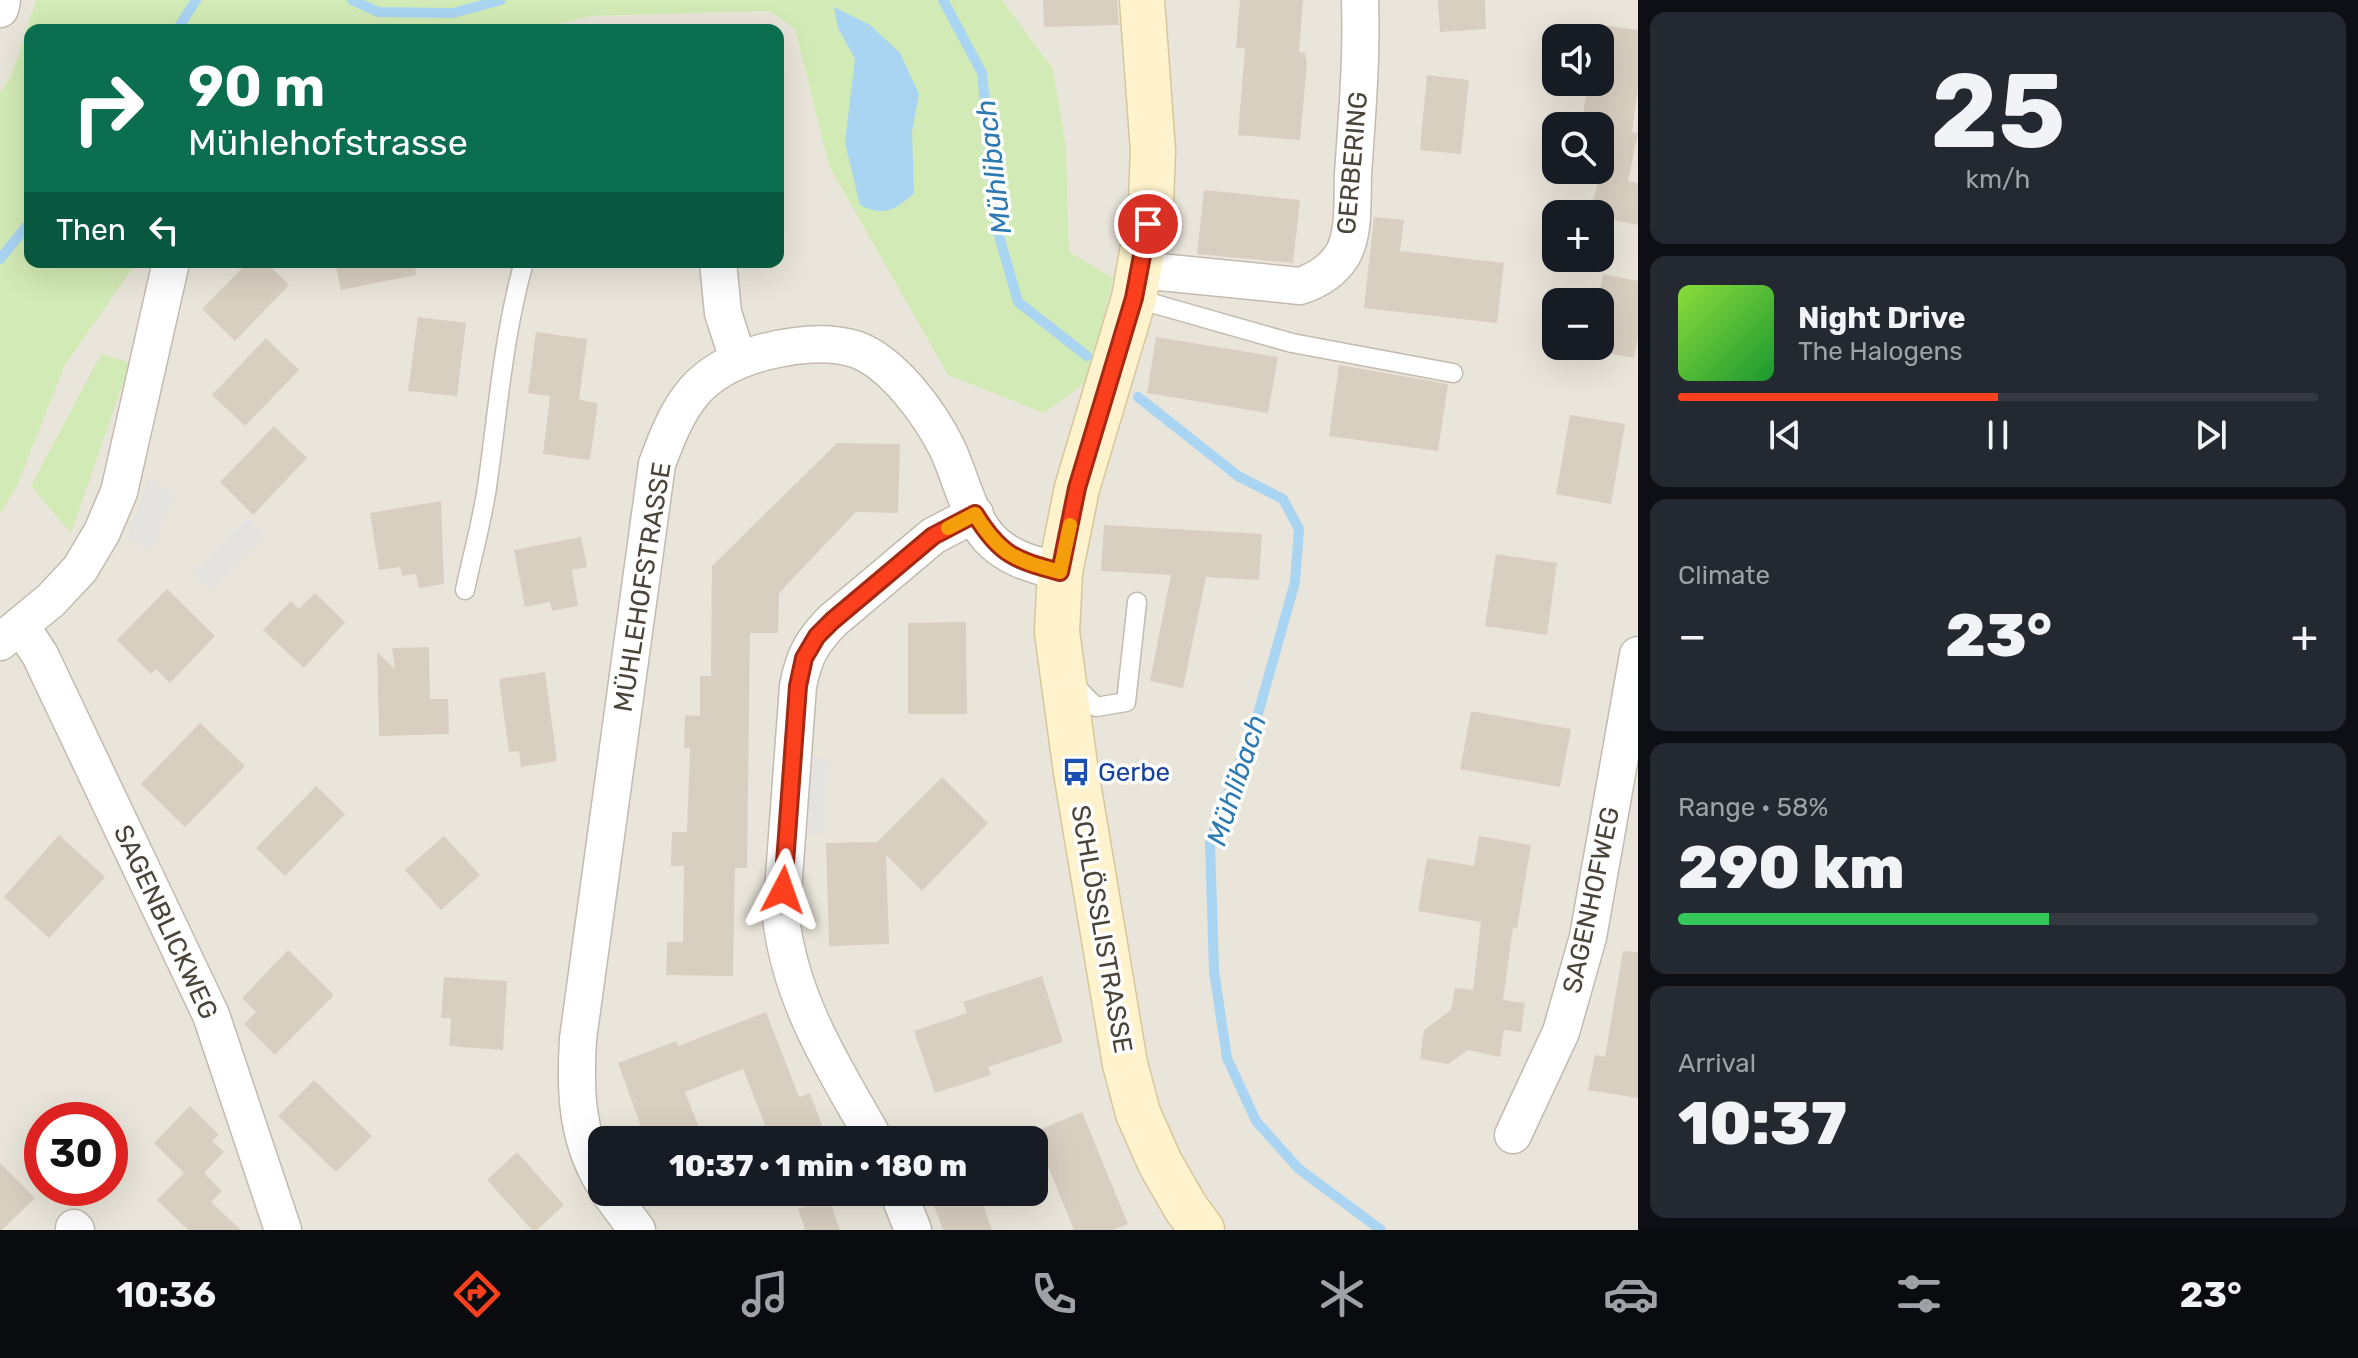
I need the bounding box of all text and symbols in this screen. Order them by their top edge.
map controls [1542,24,1614,360]
button: sound [1542,24,1614,96]
text: 25 [1931,50,2065,173]
text: 90 m [188,54,325,120]
icon: right [56,56,160,160]
street label: GERBERING [1331,90,1374,236]
water label: Mühlibach [969,98,1018,236]
button: search [1542,112,1614,184]
text: Mühlehofstrasse [188,121,468,164]
text: km/h [1966,164,2030,195]
pin [1114,190,1182,258]
button: + [1542,200,1614,272]
icon: arrive [1126,202,1170,246]
icon: left [142,208,186,252]
text: Then [56,212,126,248]
button: − [1542,288,1614,360]
text: Night Drive [1798,300,1966,336]
text: The Halogens [1798,336,1963,367]
icon: previous [1763,413,1807,457]
icon: pause [1976,413,2020,457]
icon: next [2189,413,2233,457]
street label: MÜHLEHOFSTRASSE [607,460,678,714]
text: Climate [1678,560,1770,591]
text: 23° [1945,600,2052,671]
text: − [1678,610,1707,662]
text: + [2291,610,2318,662]
water label: Mühlibach [1200,711,1273,850]
bus stop icon: Gerbe [1061,757,1091,787]
place label: Gerbe [1098,757,1170,788]
text: Range · 58% [1678,792,1828,823]
street label: SCHLÖSSLISTRASSE [1064,803,1139,1056]
street label: SAGENHOFWEG [1557,804,1626,996]
street label: SAGENBLICKWEG [107,820,224,1024]
text: 290 km [1678,832,1905,903]
position arrow [741,848,825,932]
text: Arrival [1678,1048,1756,1079]
text: 10:37 [1678,1088,1847,1159]
speed limit sign: 30 [24,1102,128,1206]
text: 10:37 · 1 min · 180 m [669,1148,967,1184]
icon: directions [449,1266,505,1322]
icon: music [737,1266,793,1322]
icon: phone [1026,1266,1082,1322]
icon: climate [1314,1266,1370,1322]
icon: car [1603,1266,1659,1322]
icon: filters [1891,1266,1947,1322]
text: 10:36 [116,1273,216,1316]
text: 23° [2180,1273,2242,1316]

